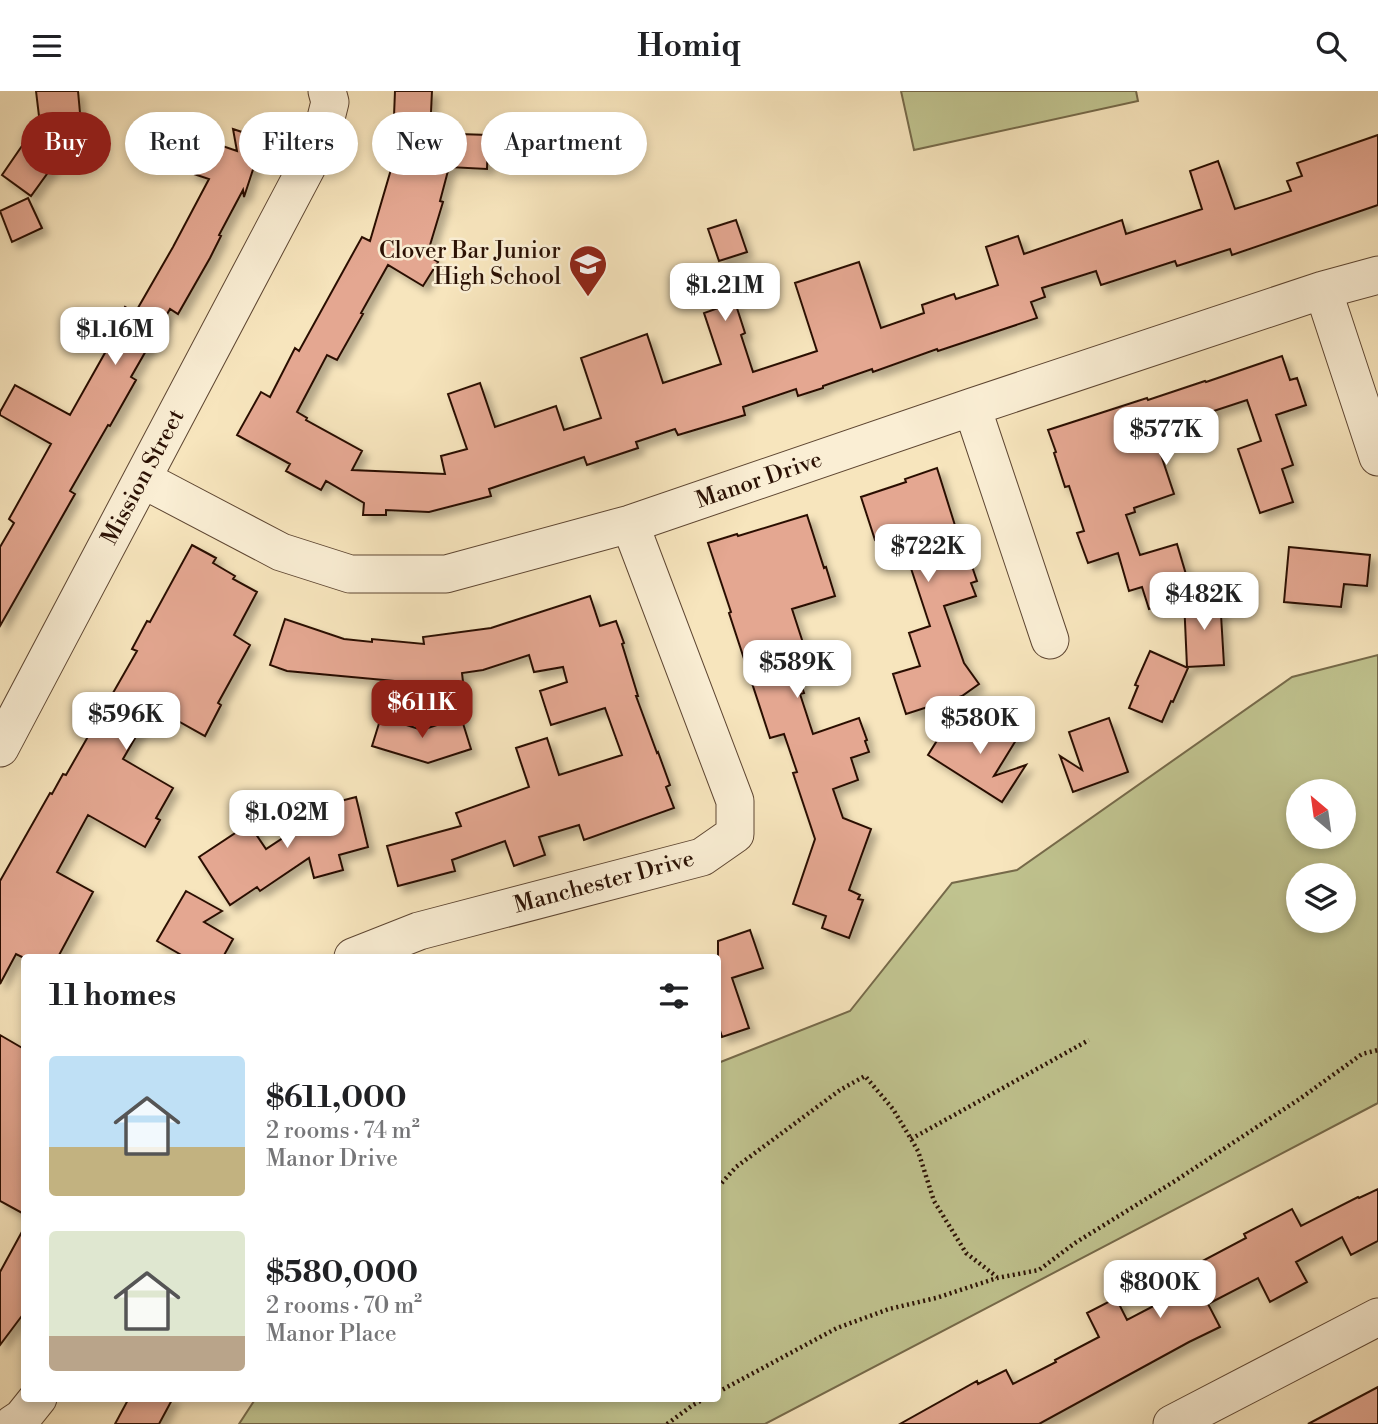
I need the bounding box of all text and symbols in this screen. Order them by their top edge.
text: Homiq [637,26,741,66]
icon: menu [28,27,66,65]
icon: search [1312,27,1350,65]
chip: Buy [21,112,111,175]
chip: Rent [125,112,225,175]
chip: Filters [239,112,358,175]
chip: New [372,112,467,175]
chip: Apartment [481,112,647,175]
place label: Clover Bar Junior High School [379,237,561,291]
school or university icon: Clover Bar Junior High School [567,243,609,298]
pin: $1.21M [668,264,782,323]
text: $1.21M [686,272,764,300]
pin: $1.16M [58,307,172,367]
text: $1.16M [76,316,154,344]
street label: Mission Street [96,404,190,550]
pin: $577K [1117,407,1215,467]
text: $577K [1130,416,1202,444]
street label: Manor Drive [692,445,826,515]
pin: $722K [879,525,977,584]
text: $722K [891,533,965,561]
pin: $482K [1155,573,1253,632]
text: $482K [1166,581,1242,609]
pin: $589K [748,641,846,700]
text: $589K [759,649,835,677]
pin: $611K [373,681,471,740]
text: $611K [388,689,456,717]
pin: $596K [77,693,175,752]
pin: $580K [931,697,1029,756]
text: $596K [88,701,164,729]
text: $580K [941,705,1019,733]
north arrow [1286,779,1356,849]
map controls [1286,779,1356,933]
pin: $1.02M [230,791,344,850]
text: $1.02M [245,799,329,827]
street label: Manchester Drive [511,844,697,920]
button: layers [1286,863,1356,933]
text: 11 homes [49,977,176,1015]
icon: filters [655,977,693,1015]
text: $611,000 [266,1079,407,1117]
icon: home [105,1084,189,1168]
text: 2 rooms · 74 m² [266,1117,420,1145]
text: Manor Drive [266,1145,398,1173]
text: $580,000 [266,1254,418,1292]
icon: home [105,1259,189,1343]
pin: $800K [1111,1261,1209,1320]
text: $800K [1120,1269,1200,1297]
text: 2 rooms · 70 m² [266,1292,422,1320]
text: Manor Place [266,1320,397,1348]

